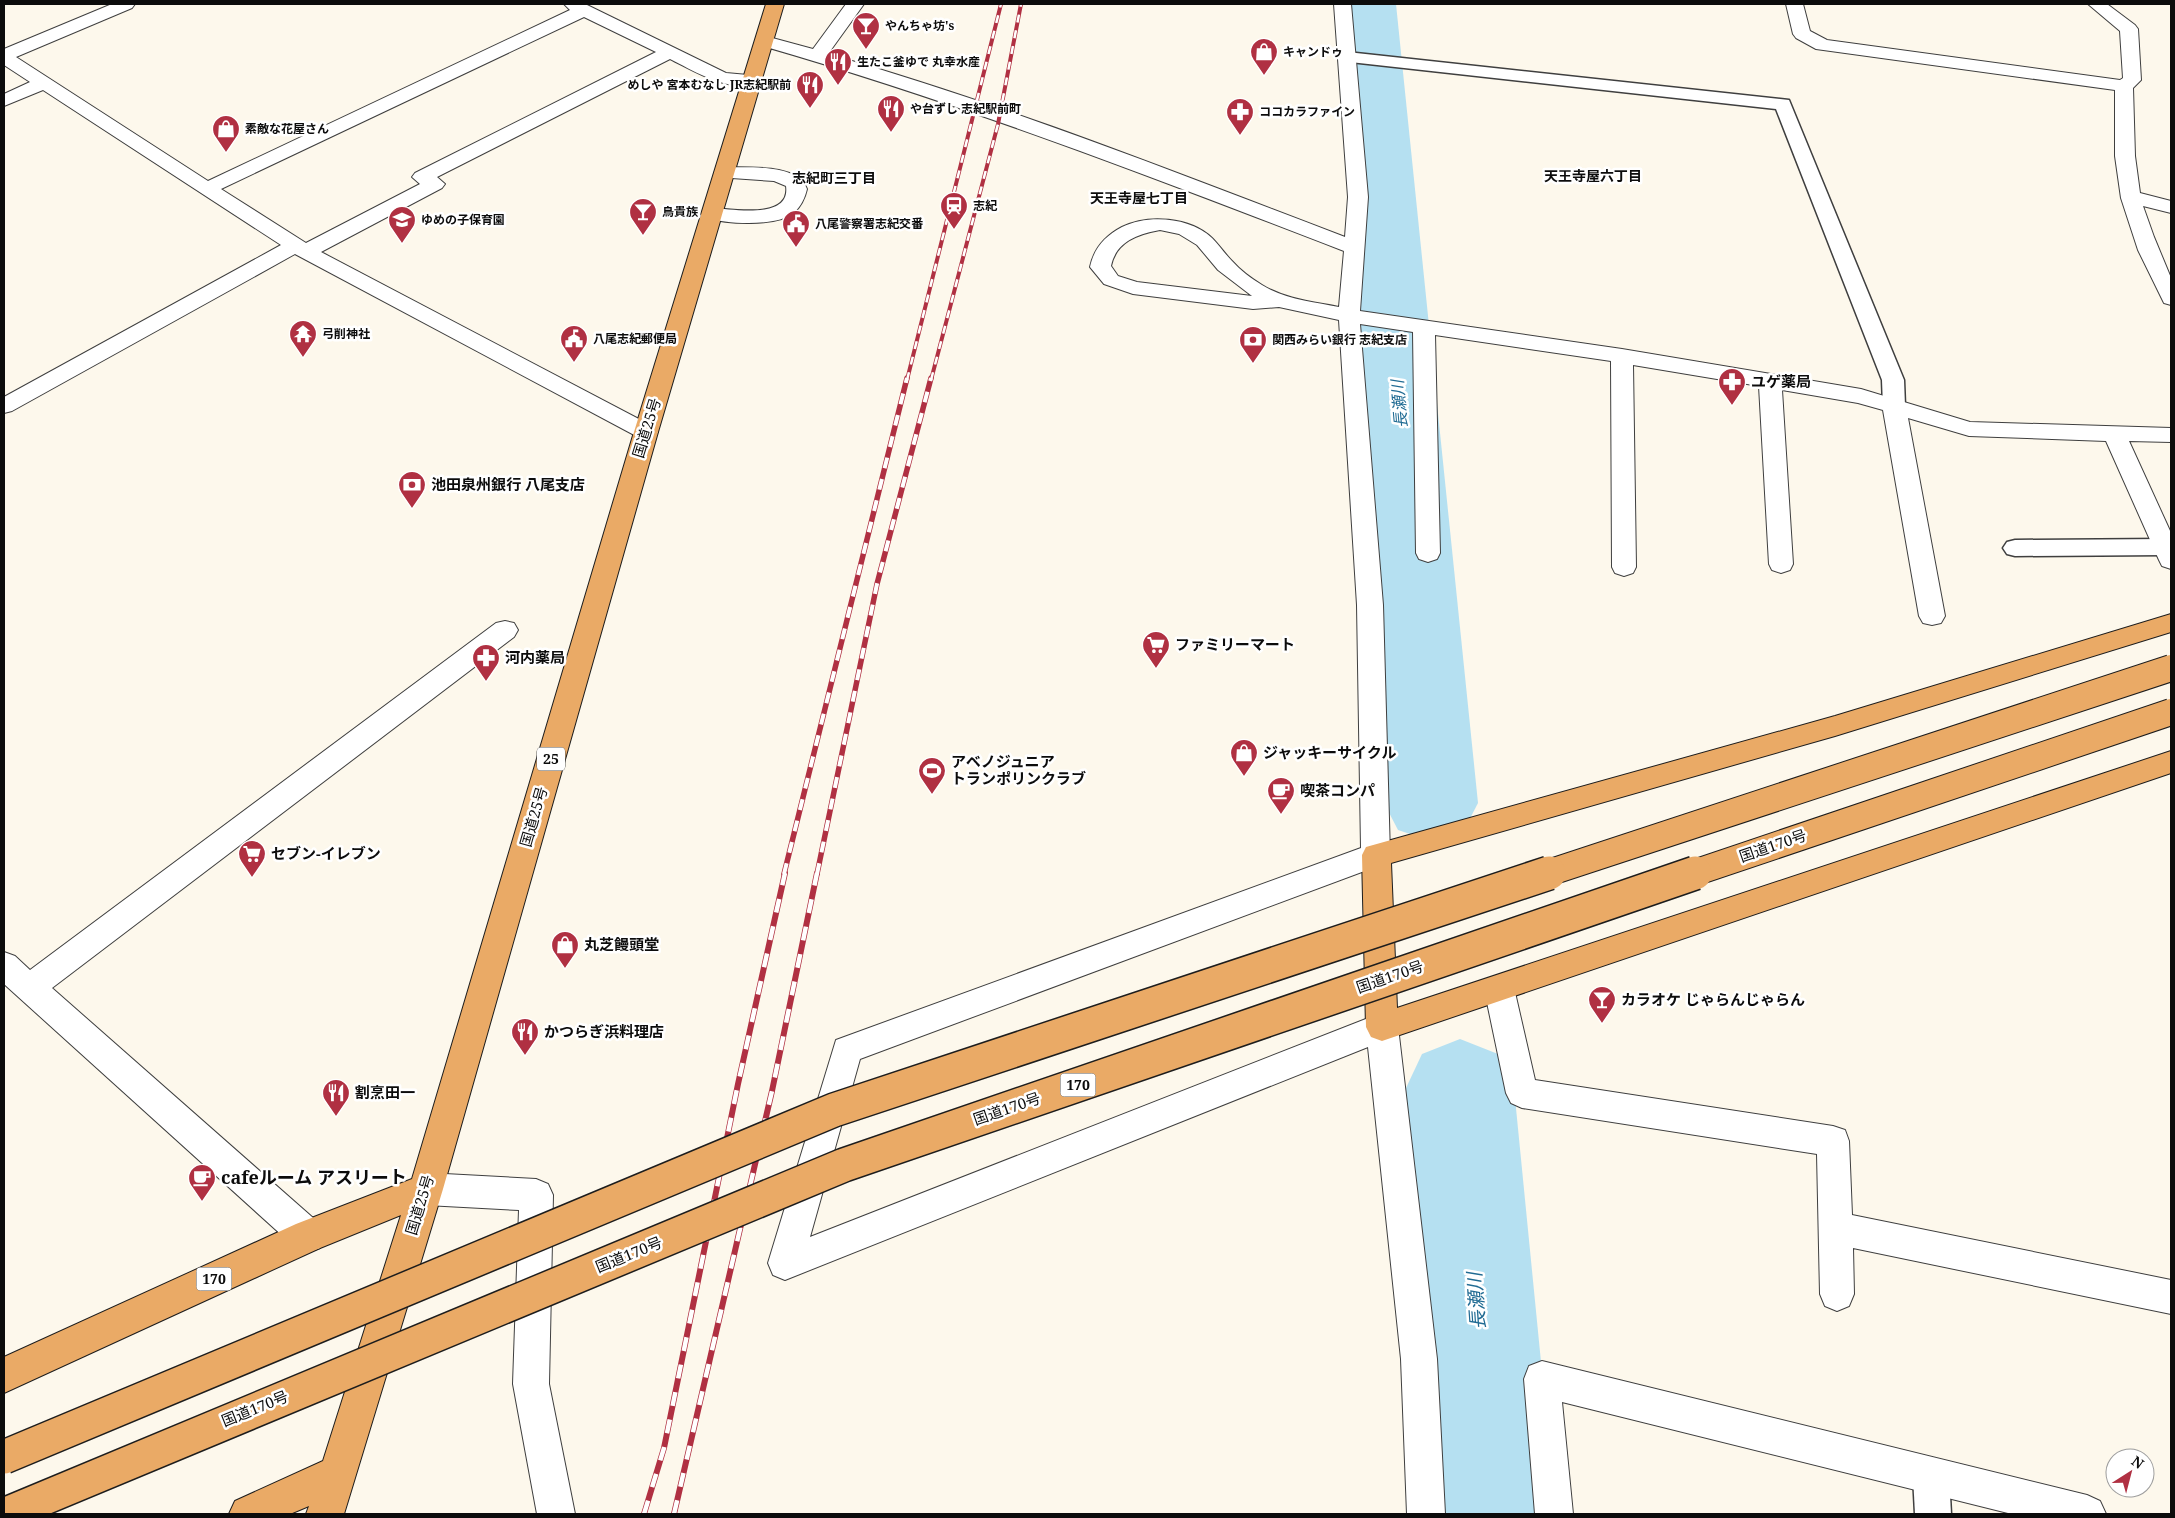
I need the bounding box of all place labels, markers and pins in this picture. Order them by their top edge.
bar icon: やんちゃ坊's [851,11,881,50]
place label: やんちゃ坊's [885,17,954,34]
shop icon: キャンドゥ [1249,37,1279,76]
place label: キャンドゥ [1283,43,1343,60]
restaurant icon: 生たこ釜ゆで 丸幸水産 [823,47,853,86]
place label: 生たこ釜ゆで 丸幸水産 [857,53,980,70]
restaurant icon: めしや 宮本むなし JR志紀駅前 [795,70,825,109]
place label: めしや 宮本むなし JR志紀駅前 [628,76,791,93]
restaurant icon: や台ずし 志紀駅前町 [876,94,906,133]
pharmacy icon: ココカラファイン [1225,97,1255,136]
place label: や台ずし 志紀駅前町 [910,100,1021,117]
place label: ココカラファイン [1259,103,1355,120]
shop icon: 素敵な花屋さん [211,114,241,153]
place label: 素敵な花屋さん [245,120,329,137]
station icon: 志紀 [939,191,969,230]
bar icon: 鳥貴族 [628,197,658,236]
place label: 志紀 [973,197,998,214]
place label: 鳥貴族 [662,203,699,220]
school or university icon: ゆめの子保育園 [387,205,417,244]
public building icon: 八尾警察署志紀交番 [781,209,811,248]
place label: ゆめの子保育園 [421,211,505,228]
place label: 八尾警察署志紀交番 [815,215,924,232]
temple icon: 弓削神社 [288,319,318,358]
public building icon: 八尾志紀郵便局 [559,324,589,363]
place label: 弓削神社 [322,325,370,342]
bank icon: 関西みらい銀行 志紀支店 [1238,325,1268,364]
place label: 八尾志紀郵便局 [593,330,677,347]
place label: 関西みらい銀行 志紀支店 [1272,331,1407,348]
pharmacy icon: ユゲ薬局 [1717,367,1747,406]
place label: ユゲ薬局 [1751,371,1811,391]
bank icon: 池田泉州銀行 八尾支店 [397,470,427,509]
place label: 池田泉州銀行 八尾支店 [431,474,585,494]
supermarket icon: ファミリーマート [1141,630,1171,669]
place label: ファミリーマート [1175,634,1295,654]
pharmacy icon: 河内薬局 [471,643,501,682]
place label: 河内薬局 [505,647,565,667]
shop icon: ジャッキーサイクル [1229,738,1259,777]
place label: ジャッキーサイクル [1263,742,1396,762]
place label: アベノジュニア トランポリンクラブ [951,751,1086,788]
sports icon: アベノジュニア トランポリンクラブ [917,756,947,795]
cafe icon: 喫茶コンパ [1266,776,1296,815]
place label: 喫茶コンパ [1300,780,1375,800]
supermarket icon: セブン-イレブン [237,839,267,878]
place label: セブン-イレブン [271,843,381,863]
shop icon: 丸芝饅頭堂 [550,930,580,969]
place label: 丸芝饅頭堂 [584,934,659,954]
bar icon: カラオケ じゃらんじゃらん [1587,985,1617,1024]
place label: カラオケ じゃらんじゃらん [1621,989,1805,1009]
restaurant icon: かつらぎ浜料理店 [510,1017,540,1056]
place label: かつらぎ浜料理店 [544,1021,664,1041]
restaurant icon: 割烹田一 [321,1078,351,1117]
place label: 割烹田一 [355,1082,415,1102]
cafe icon: cafeルーム アスリート [187,1163,217,1202]
place label: cafeルーム アスリート [221,1165,407,1189]

